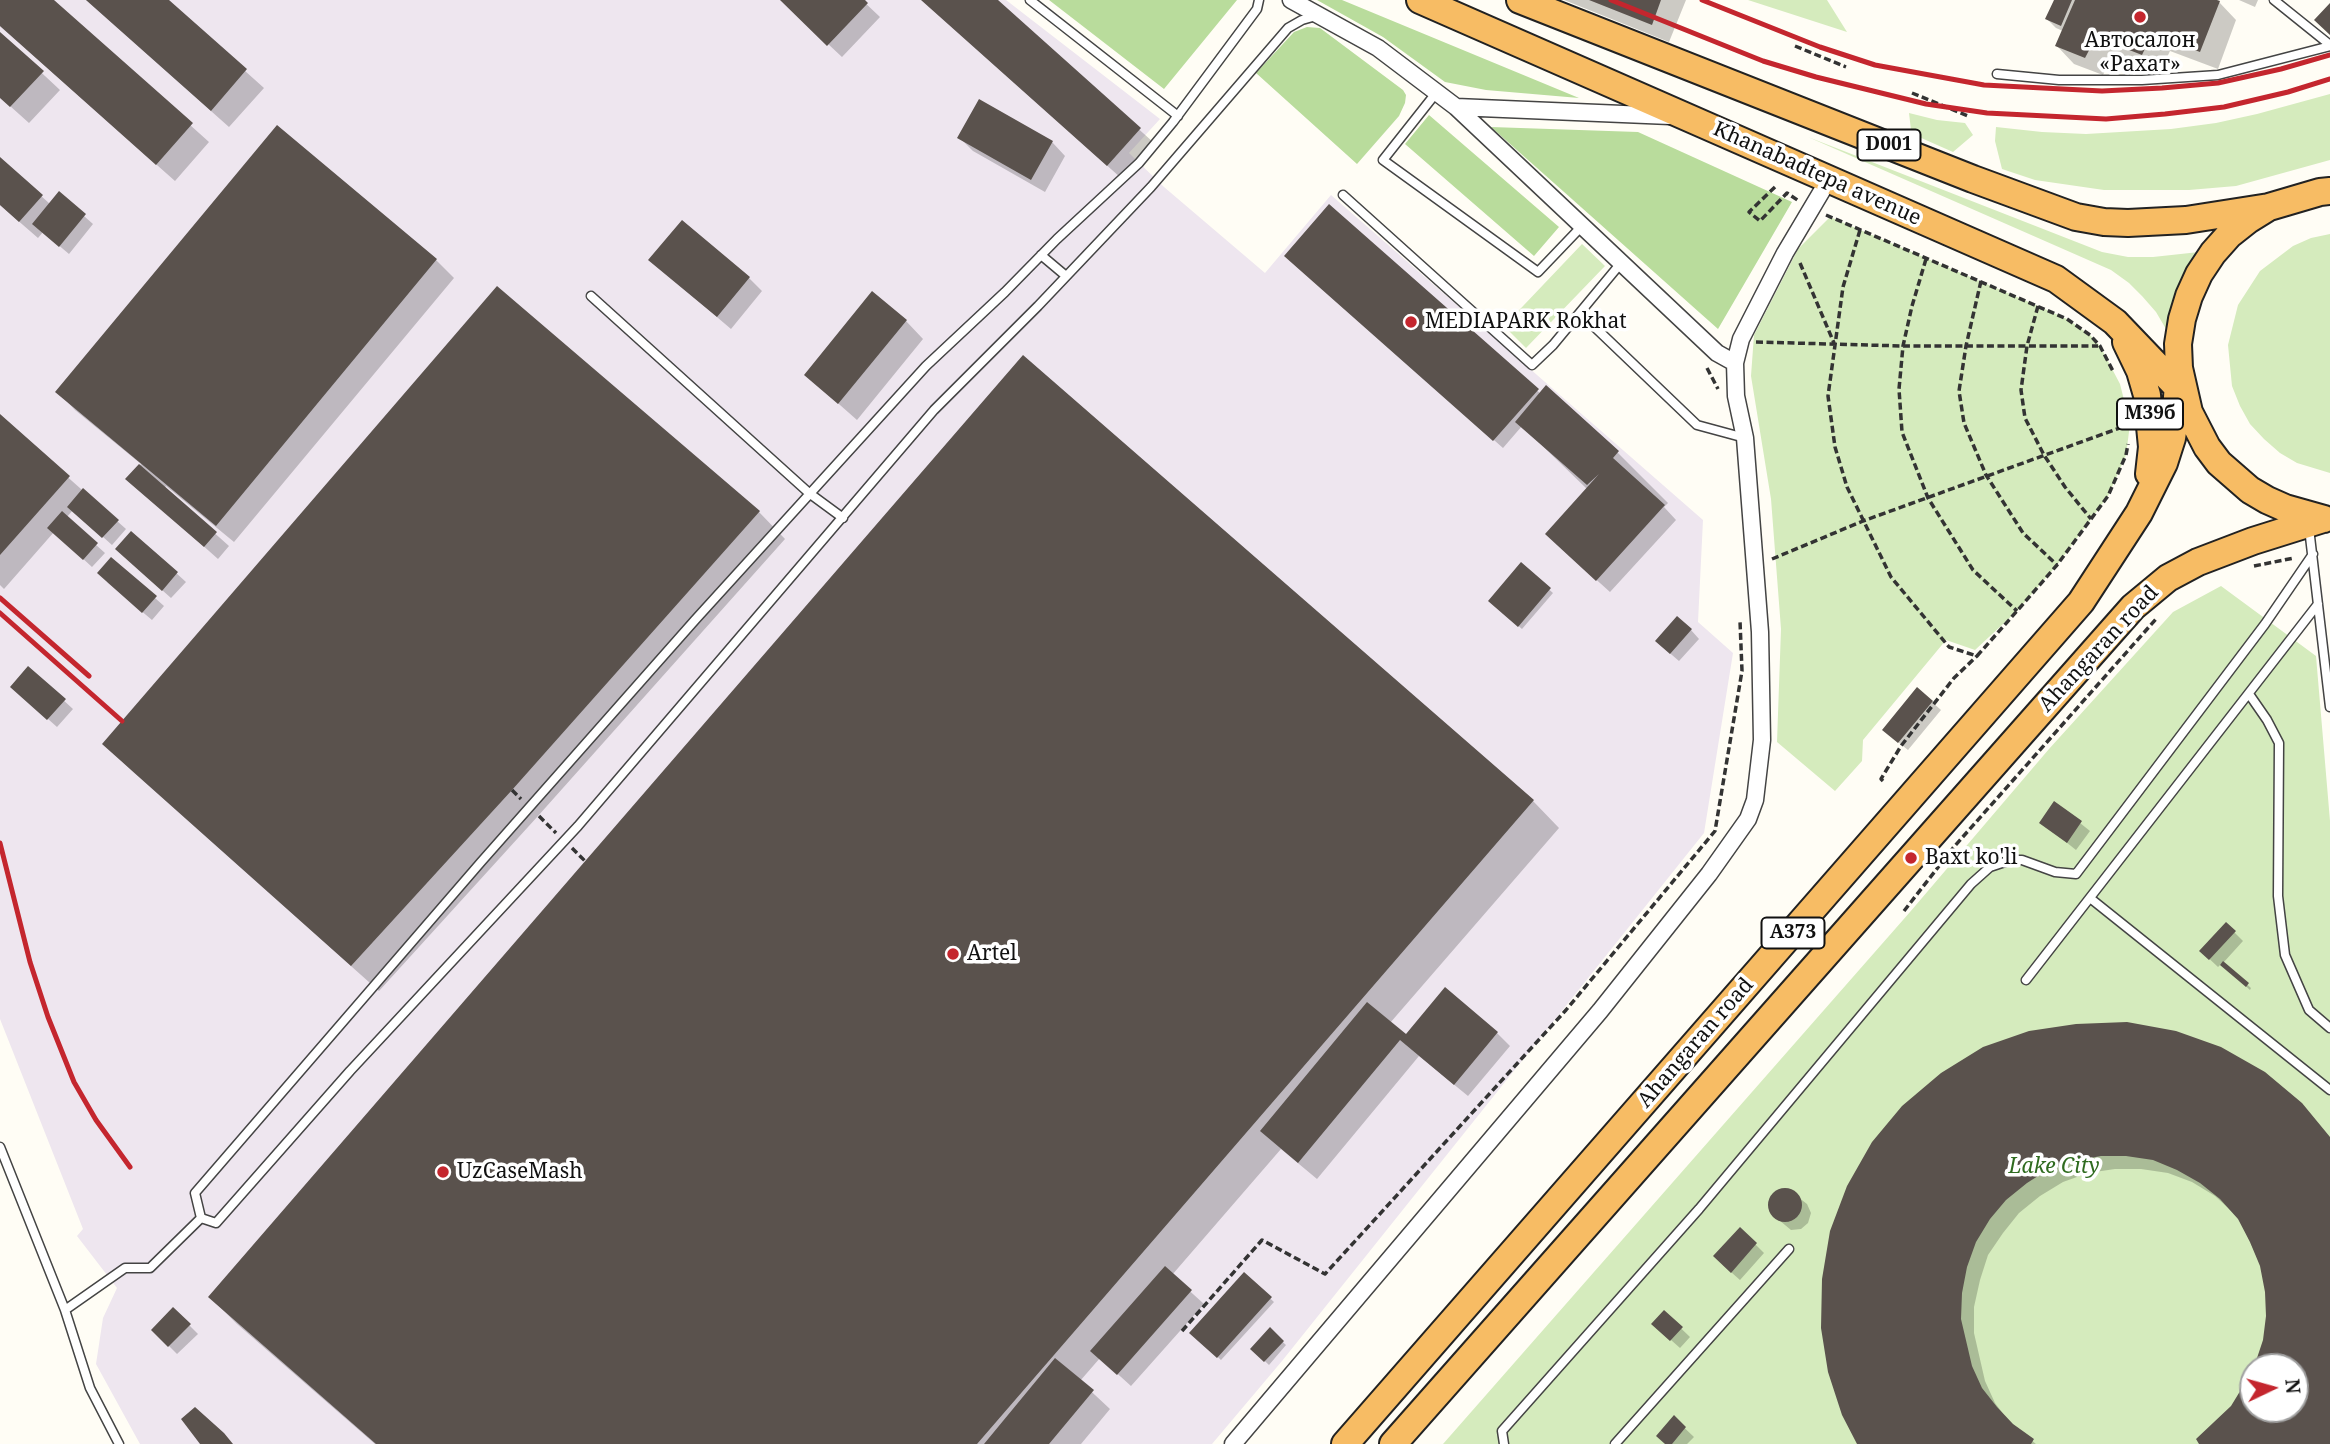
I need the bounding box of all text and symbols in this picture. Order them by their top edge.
marker: Автосалон «Рахат» [2132,9,2148,25]
place label: Автосалон «Рахат» [2084,28,2196,78]
street label: Khanabadtepa avenue [1709,117,1925,231]
road number: D001 [1857,130,1920,160]
place label: MEDIAPARK Rokhat [1425,309,1627,335]
marker: MEDIAPARK Rokhat [1403,314,1419,330]
road number: M39б [2117,398,2183,430]
street label: Ahangaran road [2034,581,2164,717]
place label: Baxt ko'li [1925,845,2017,871]
marker: Baxt ko'li [1903,850,1919,866]
road number: A373 [1762,917,1825,948]
place label: Artel [967,941,1017,967]
marker: Artel [945,946,961,962]
street label: Ahangaran road [1633,973,1759,1113]
park label: Lake City [2009,1154,2099,1180]
place label: UzCaseMash [457,1159,583,1185]
marker: UzCaseMash [435,1164,451,1180]
north arrow [2239,1353,2309,1423]
text: N [2279,1378,2307,1395]

